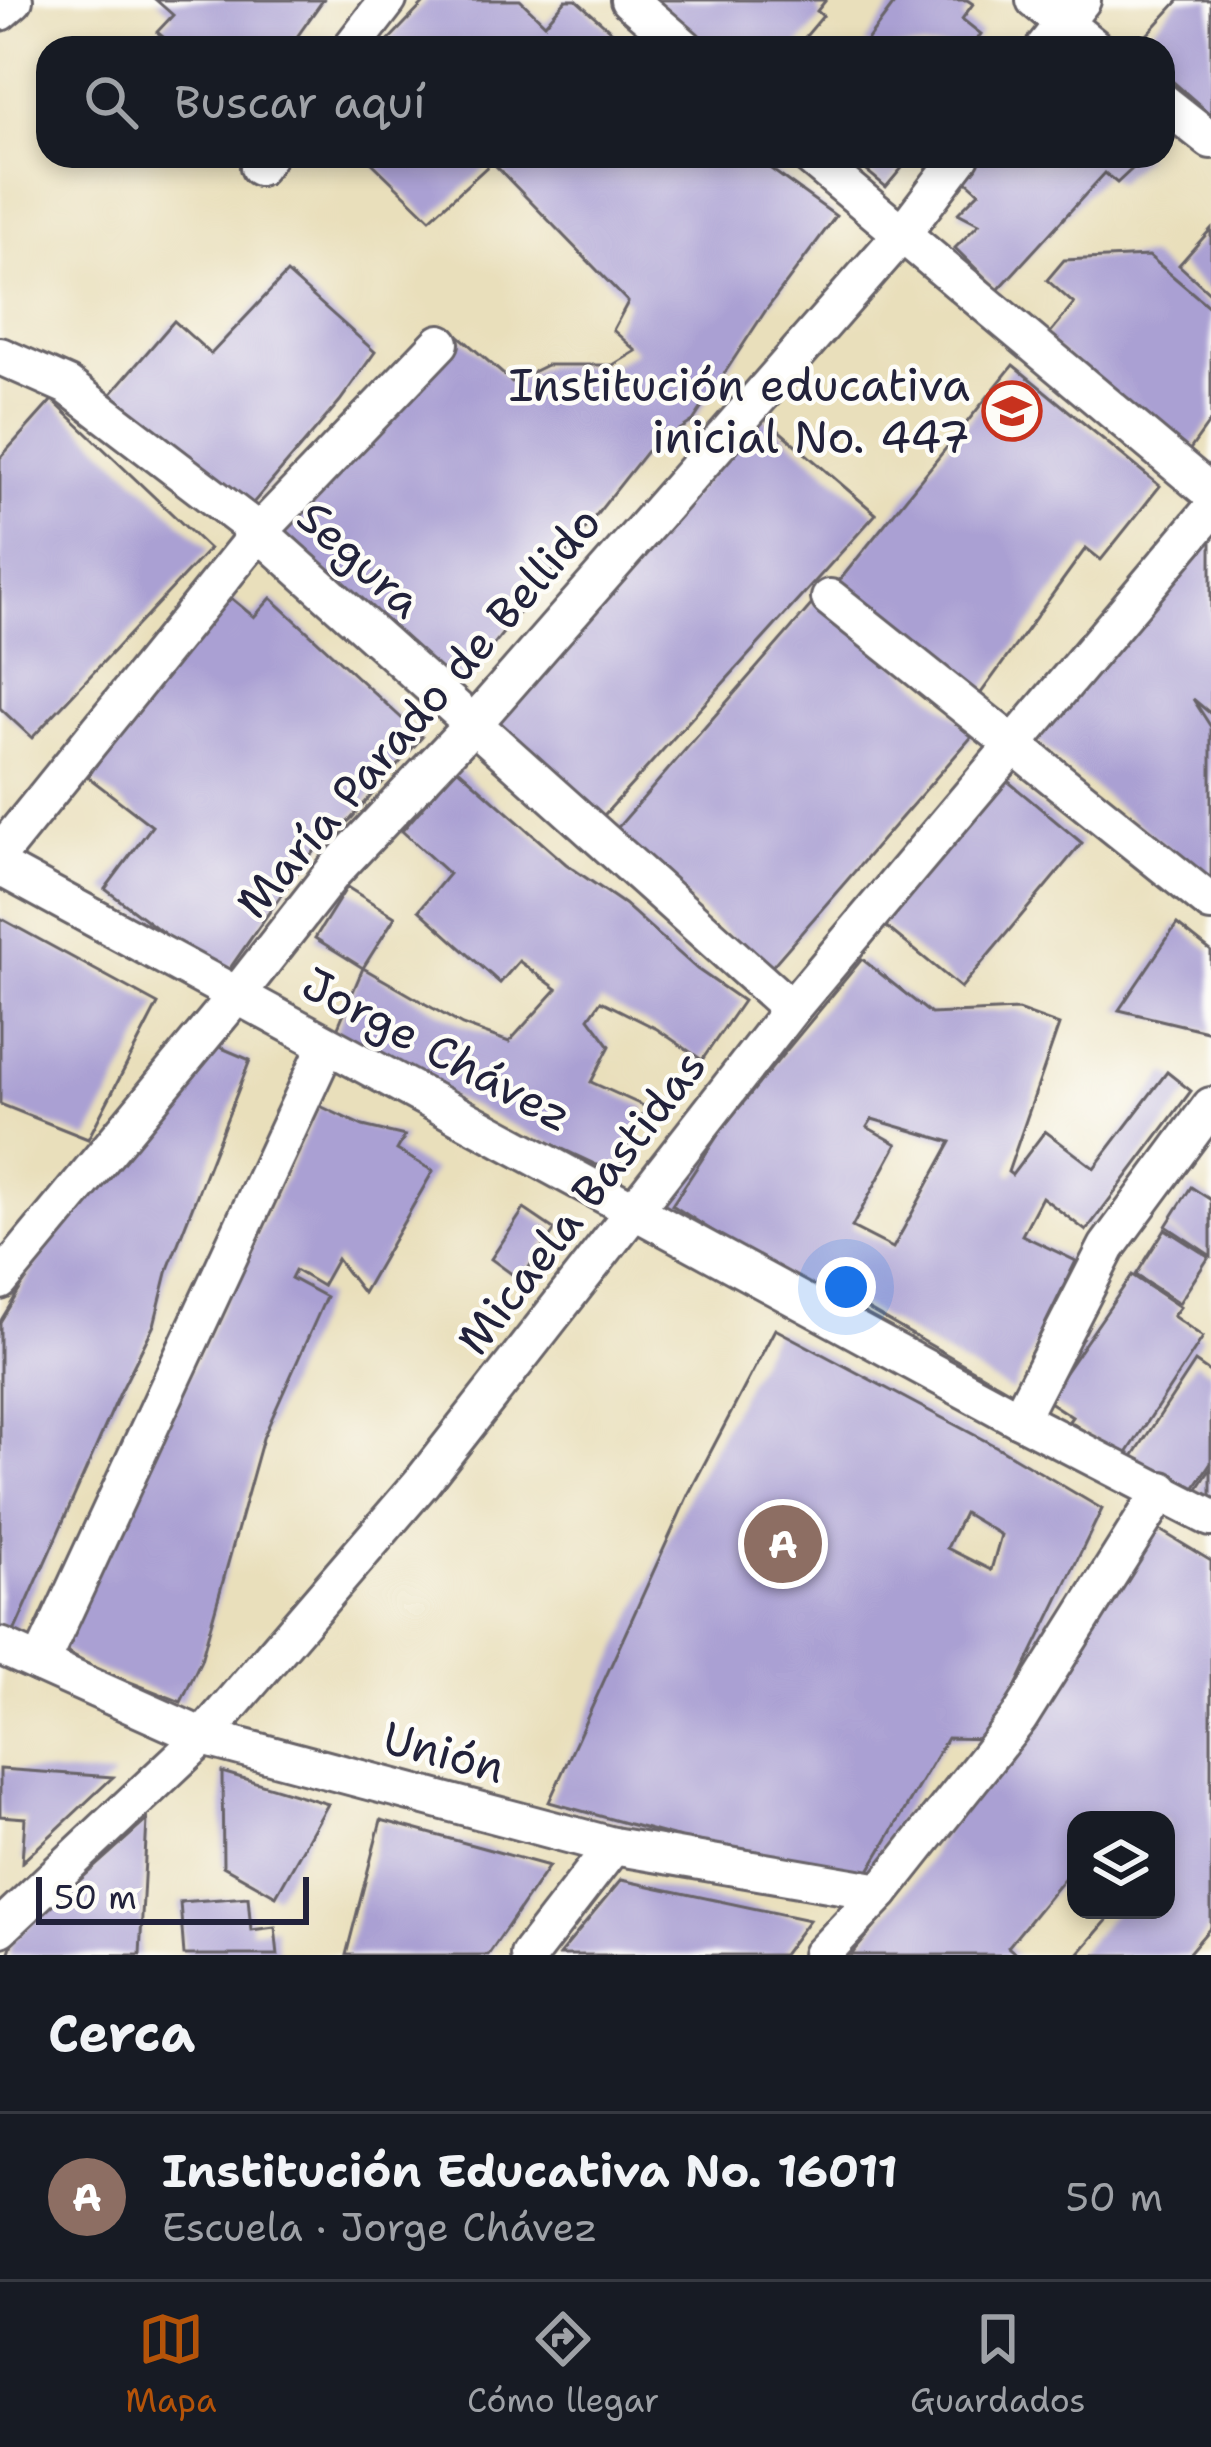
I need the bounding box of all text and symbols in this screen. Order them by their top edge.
search box [36,36,1175,168]
icon: search [78,69,144,135]
text: Buscar aquí [174,72,426,132]
place label: Institución educativa inicial No. 447 [509,355,970,467]
school or university icon: Institución educativa inicial No. 447 [981,380,1043,442]
street label: Segura [285,487,435,631]
street label: María Parado de Bellido [222,493,614,931]
street label: Jorge Chávez [292,953,582,1145]
street label: Micaela Bastidas [443,1037,719,1367]
your location [816,1257,876,1317]
pin: A [744,1499,822,1589]
street label: Unión [377,1707,511,1797]
map controls [1067,1811,1175,1919]
button: layers [1067,1811,1175,1919]
scale bar [36,1871,309,1924]
text: 50 m [54,1875,137,1920]
text: Cerca [48,1999,195,2067]
text: Institución Educativa No. 16011 [162,2141,898,2201]
text: A [72,2171,102,2223]
text: 50 m [1065,2171,1163,2223]
text: Escuela · Jorge Chávez [162,2201,597,2253]
tab: Mapa [125,2306,217,2423]
tab: Cómo llegar [467,2306,659,2423]
tab: Guardados [910,2306,1086,2423]

